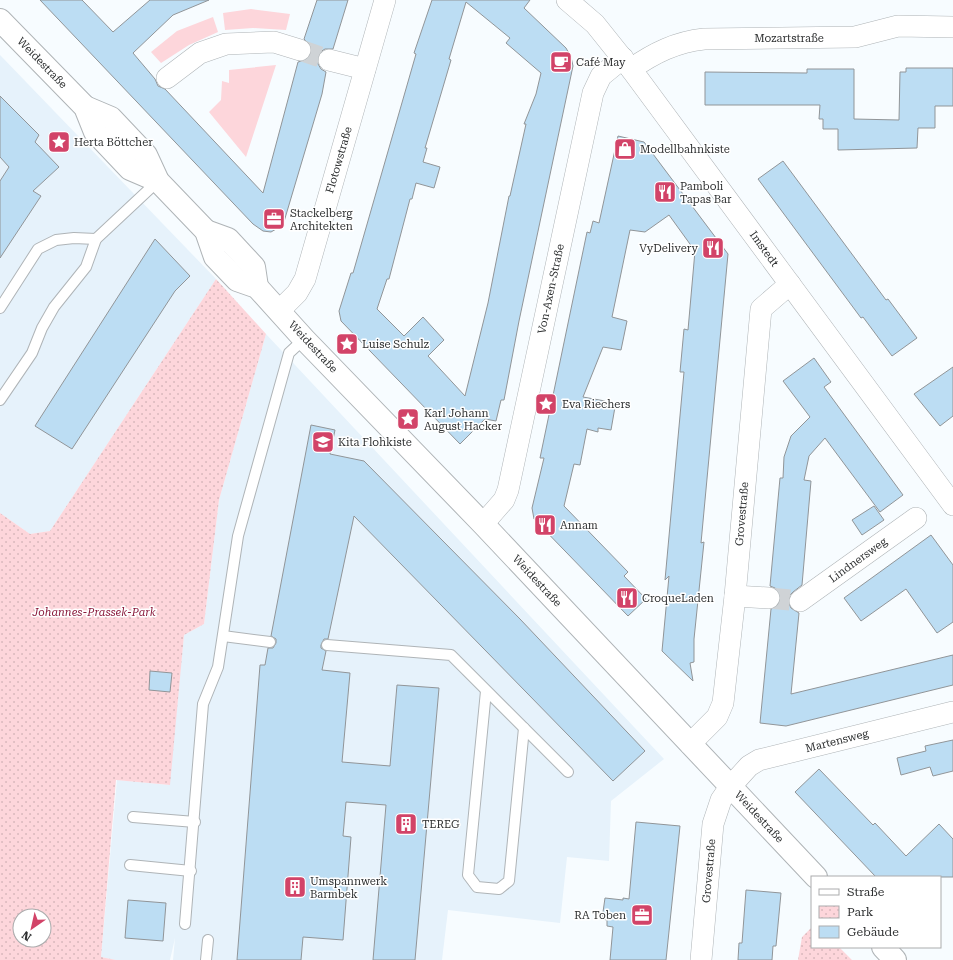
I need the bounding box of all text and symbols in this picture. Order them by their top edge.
street label: Mozartstraße [754,32,824,45]
street label: Weidestraße [14,35,70,91]
cafe icon: Café May [548,49,574,75]
place label: Café May [576,56,626,69]
street label: Flotowstraße [323,125,355,195]
place icon: Herta Böttcher [46,129,72,155]
place label: Herta Böttcher [74,136,153,149]
shop icon: Modellbahnkiste [612,136,638,162]
place label: Modellbahnkiste [640,143,730,156]
restaurant icon: Pamboli Tapas Bar [652,179,678,205]
place label: Pamboli Tapas Bar [680,180,732,206]
office icon: Stackelberg Architekten [261,206,287,232]
place label: Stackelberg Architekten [290,207,353,233]
street label: Imstedt [747,229,781,269]
restaurant icon: VyDelivery [700,235,726,261]
place label: VyDelivery [639,242,698,255]
street label: Von-Axen-Straße [535,243,567,335]
street label: Weidestraße [286,318,340,376]
place icon: Luise Schulz [334,331,360,357]
place label: Luise Schulz [362,338,429,351]
place icon: Eva Riechers [533,391,559,417]
place label: Eva Riechers [562,398,630,411]
place icon: Karl Johann August Hacker [395,406,421,432]
place label: Karl Johann August Hacker [424,407,502,433]
school or university icon: Kita Flohkiste [310,429,336,455]
place label: Kita Flohkiste [338,436,412,449]
street label: Grovestraße [733,481,751,547]
restaurant icon: Annam [532,512,558,538]
place label: Annam [560,519,598,532]
street label: Lindnersweg [827,534,890,585]
street label: Weidestraße [510,552,564,610]
restaurant icon: CroqueLaden [614,585,640,611]
place label: CroqueLaden [642,592,714,605]
park label: Johannes-Prassek-Park [31,606,156,619]
street label: Martensweg [804,727,871,755]
street label: Weidestraße [732,788,786,846]
building icon: TEREG [393,811,419,837]
place label: TEREG [422,818,460,831]
street label: Grovestraße [700,838,718,904]
building icon: Umspannwerk Barmbek [282,874,308,900]
place label: Umspannwerk Barmbek [310,875,387,901]
legend [811,876,941,948]
text: Straße [847,885,885,899]
office icon: RA Toben [629,902,655,928]
text: Park [847,905,874,919]
north arrow [12,908,52,948]
place label: RA Toben [574,909,626,922]
text: Gebäude [847,925,899,939]
text: N [19,928,34,944]

